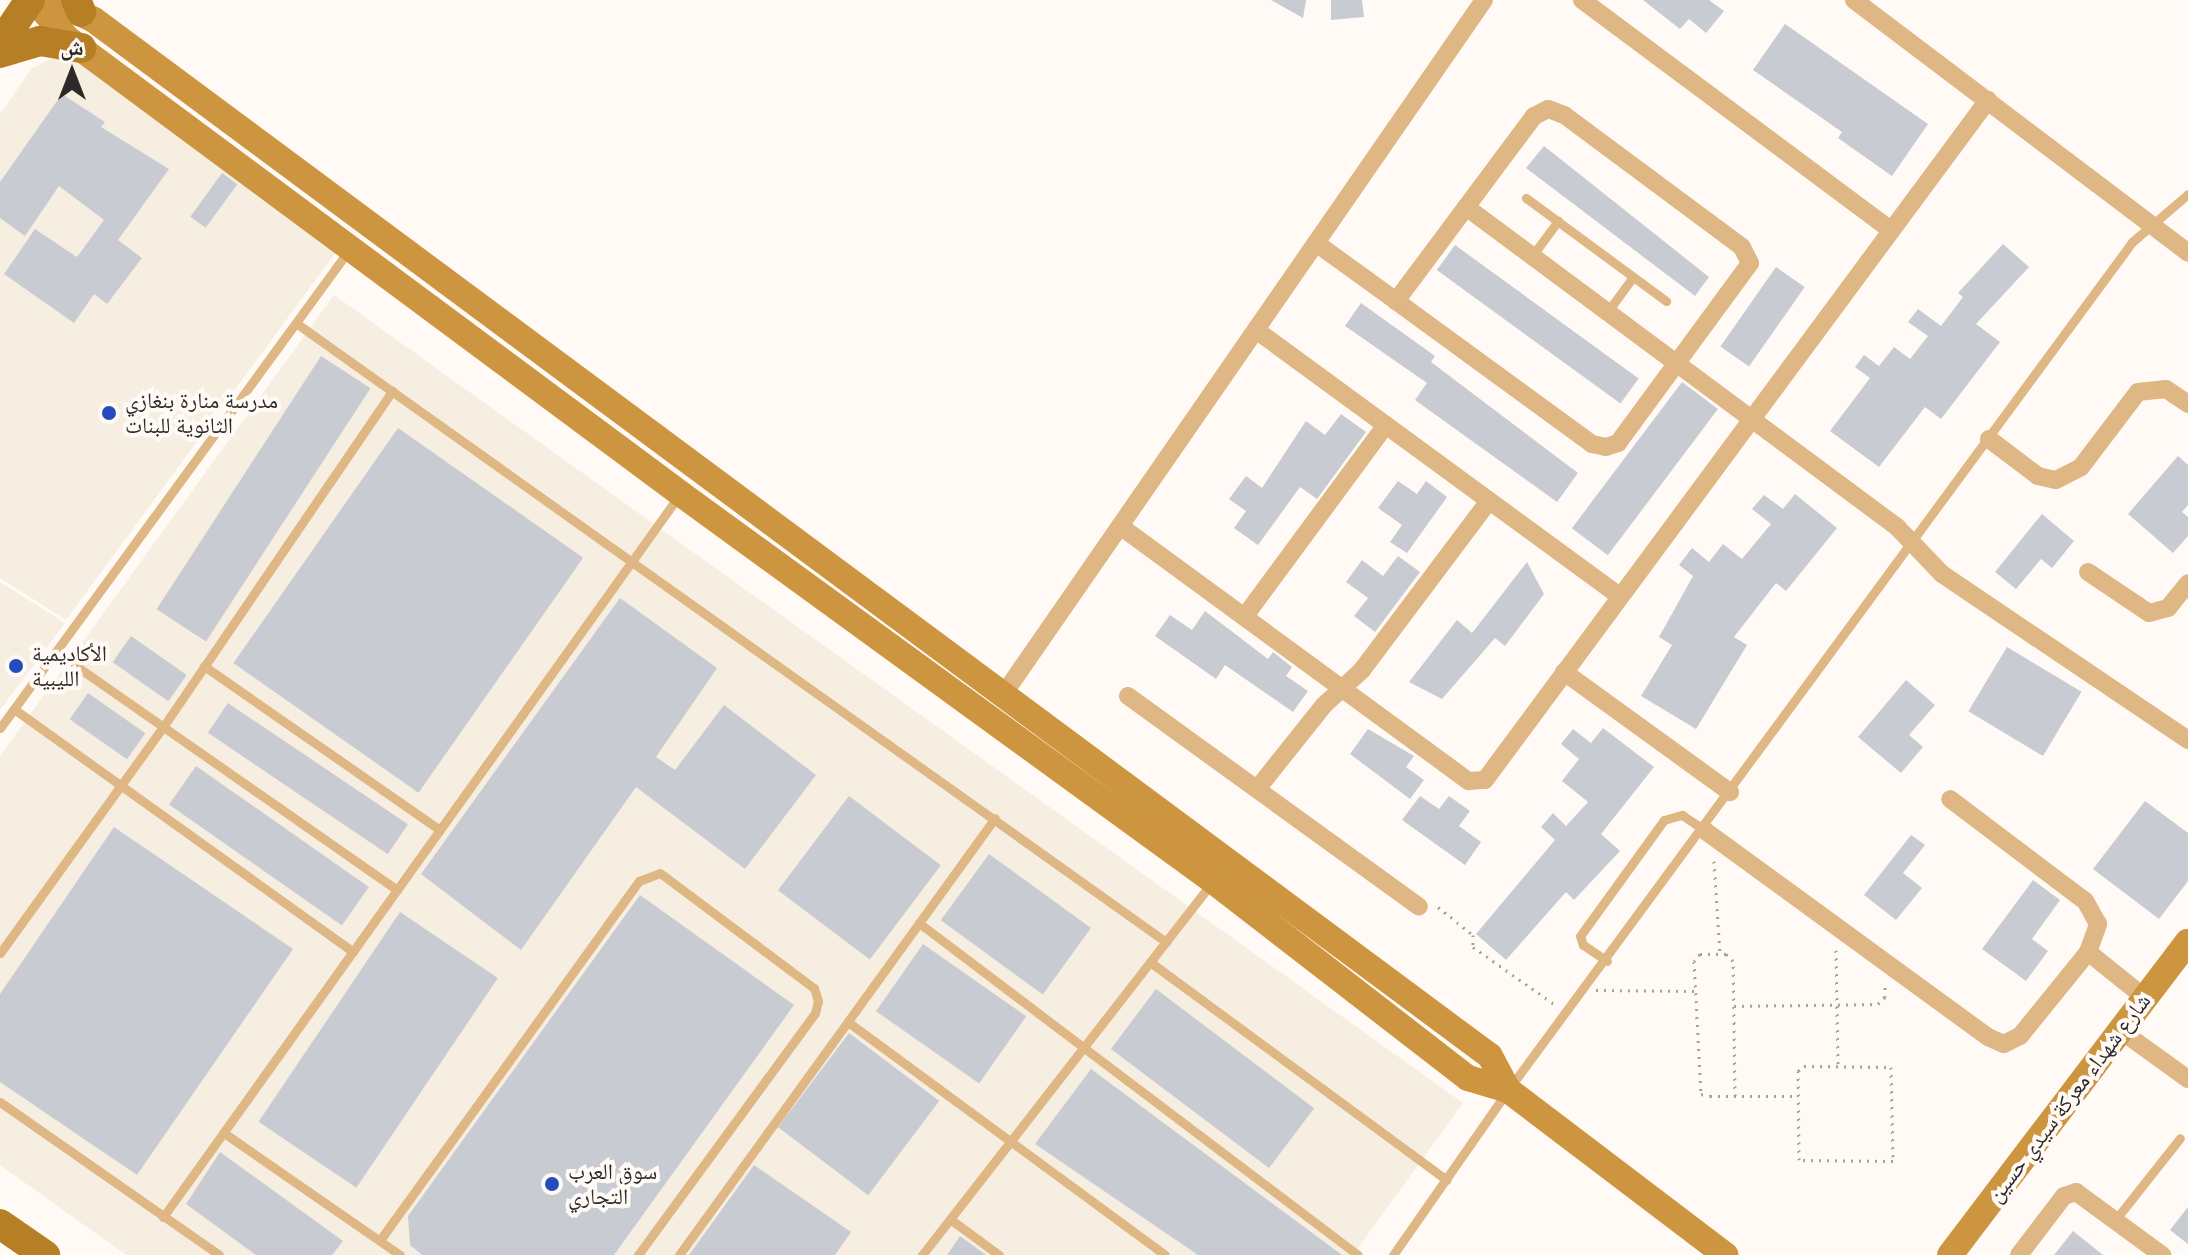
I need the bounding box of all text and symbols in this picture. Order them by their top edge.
north arrow [32,32,112,112]
text: ش [60,34,84,61]
place label: مدرسة منارة بنغازي الثانوية للبنات [125,387,278,438]
marker: مدرسة منارة بنغازي الثانوية للبنات [100,404,118,422]
place label: الأكاديمية الليبية [32,640,107,692]
marker: الأكاديمية الليبية [7,657,25,675]
street label: شارع شهداء معركة سيدي حسين [1982,988,2156,1208]
place label: سوق العرب التجاري [568,1158,657,1210]
marker: سوق العرب التجاري [543,1175,561,1193]

